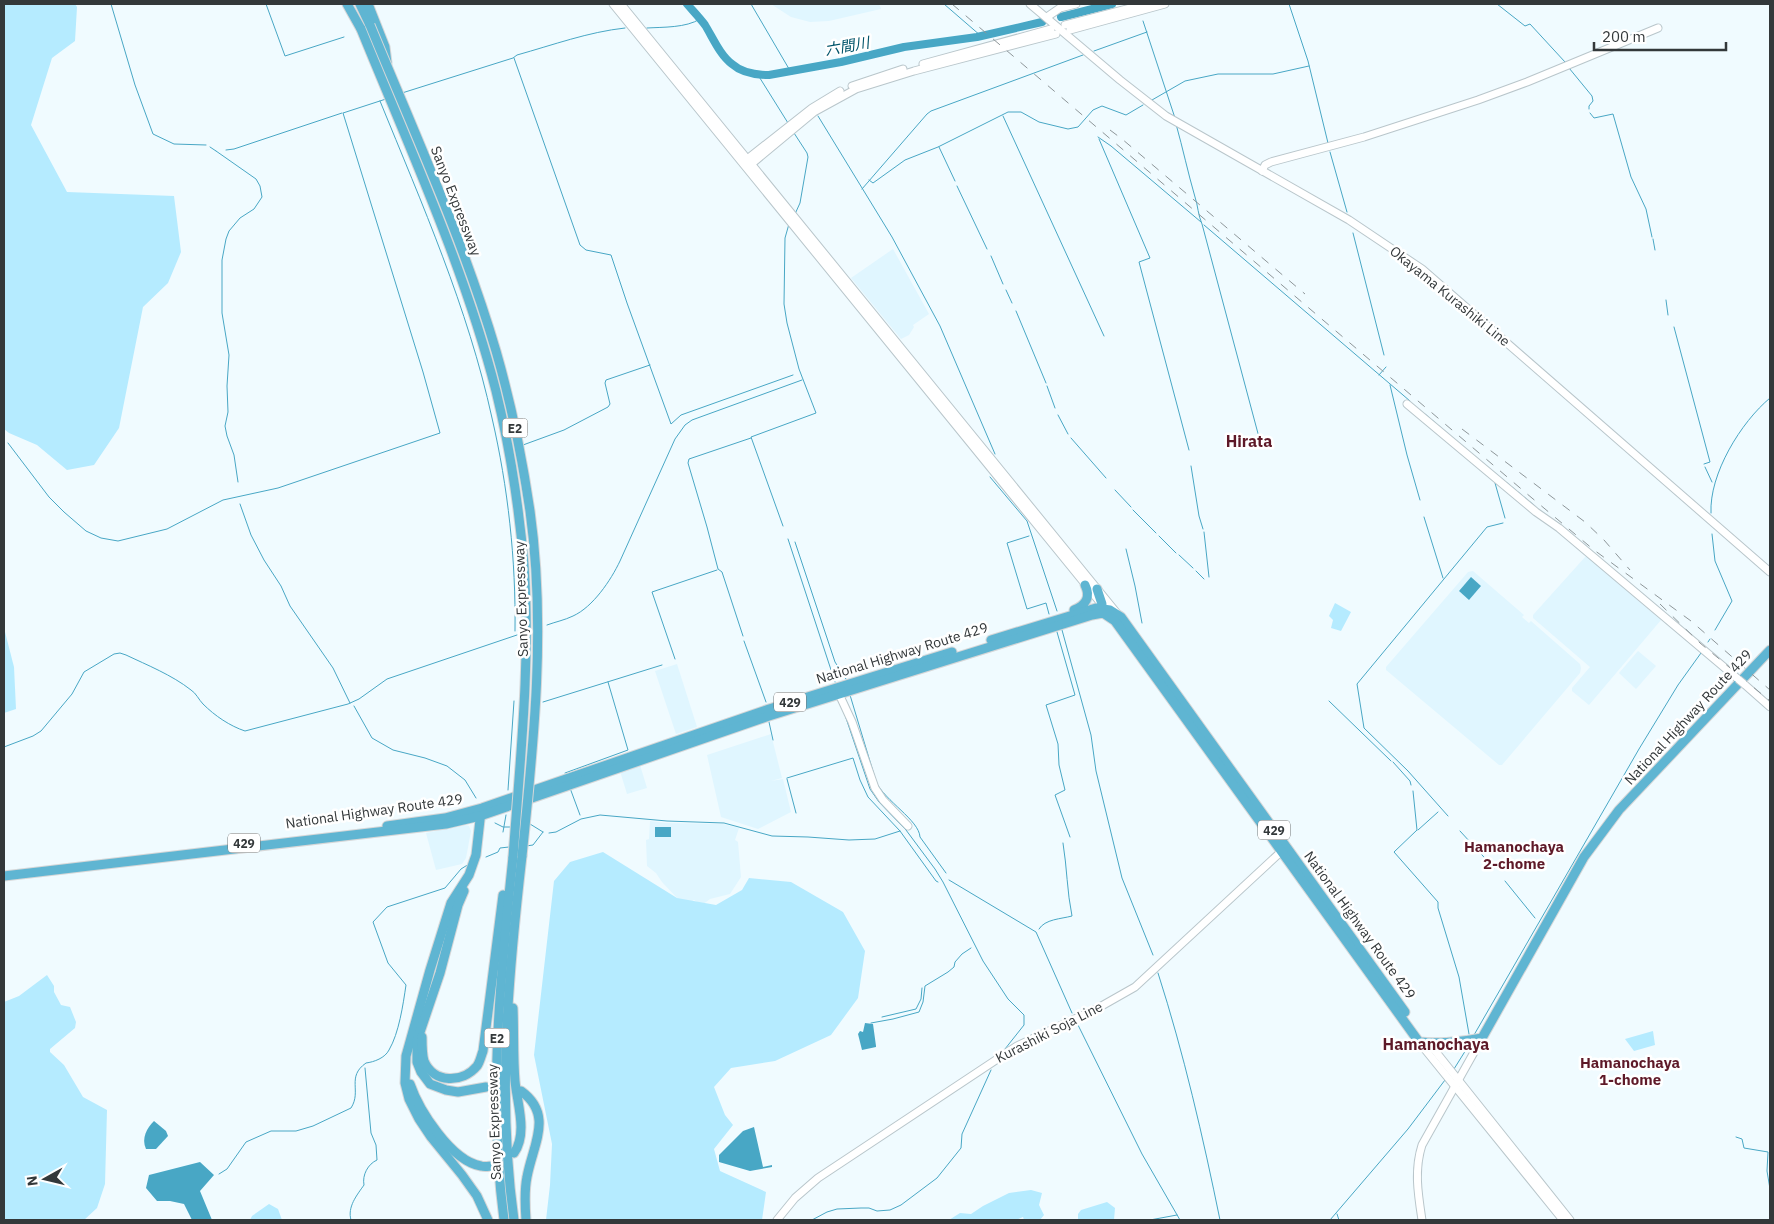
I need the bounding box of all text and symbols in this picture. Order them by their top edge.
scale bar [1594,20,1726,52]
text: 200 m [1602,27,1646,46]
water label: 六間川 [823,32,873,59]
street label: Sanyo Expressway [427,144,485,258]
street label: Okayama Kurashiki Line [1386,242,1514,350]
road number: E2 [502,418,528,438]
district label: Hirata [1226,431,1272,451]
street label: Sanyo Expressway [510,541,532,657]
street label: National Highway Route 429 [814,618,990,688]
street label: National Highway Route 429 [1620,645,1756,789]
road number: 429 [774,692,806,712]
street label: National Highway Route 429 [284,790,464,832]
road number: 429 [1258,820,1290,840]
road number: 429 [228,834,260,852]
district label: Hamanochaya 2-chome [1464,837,1565,873]
street label: National Highway Route 429 [1300,847,1420,1003]
street label: Kurashiki Soja Line [992,997,1106,1067]
road number: E2 [484,1028,510,1048]
district label: Hamanochaya [1383,1034,1489,1054]
district label: Hamanochaya 1-chome [1580,1053,1681,1089]
street label: Sanyo Expressway [483,1064,505,1180]
north arrow [20,1154,70,1204]
text: N [23,1175,42,1187]

